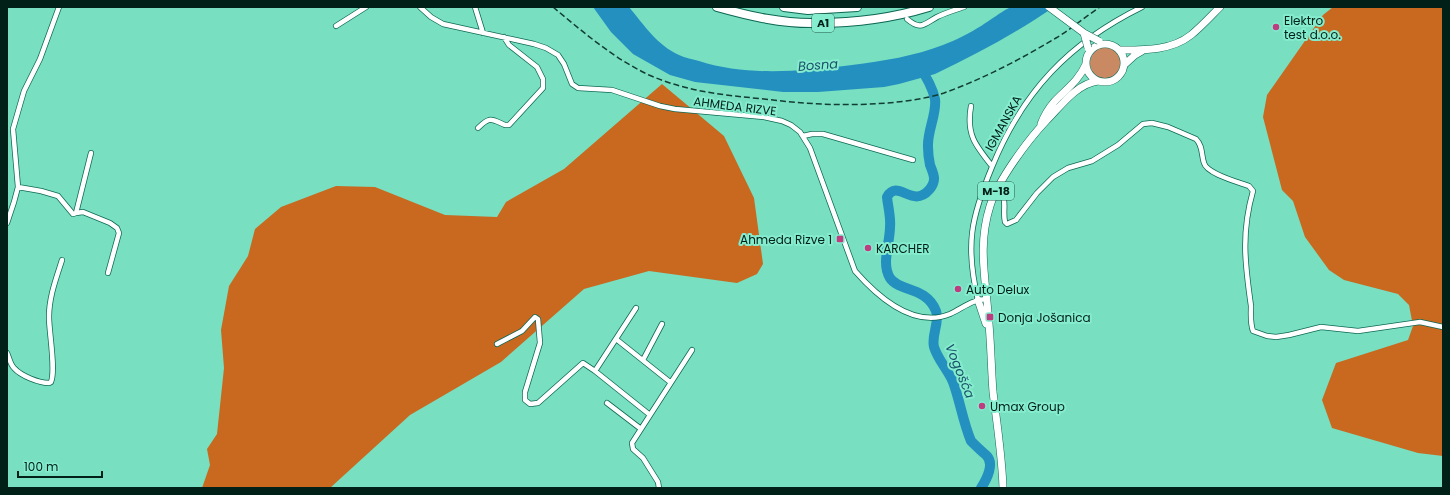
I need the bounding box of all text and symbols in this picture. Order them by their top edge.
place label: Elektro test d.o.o. [1284,12,1341,43]
road number: A1 [812,14,834,32]
marker: Elektro test d.o.o. [1271,22,1281,32]
water label: Bosna [797,54,839,76]
street label: AHMEDA RIZVE [692,92,778,120]
street label: IGMANSKA [981,92,1025,154]
road number: M-18 [978,182,1014,200]
place label: Ahmeda Rizve 1 [740,231,832,248]
marker: Ahmeda Rizve 1 [835,234,845,244]
place label: KARCHER [876,240,930,257]
marker: KARCHER [863,243,873,253]
place label: Auto Delux [966,281,1030,298]
marker: Auto Delux [953,284,963,294]
place label: Donja Jošanica [998,309,1091,326]
marker: Donja Jošanica [985,312,995,322]
water label: Vogošća [940,341,980,401]
place label: Umax Group [990,398,1065,415]
marker: Umax Group [977,401,987,411]
scale bar [18,453,102,479]
text: 100 m [24,458,58,475]

